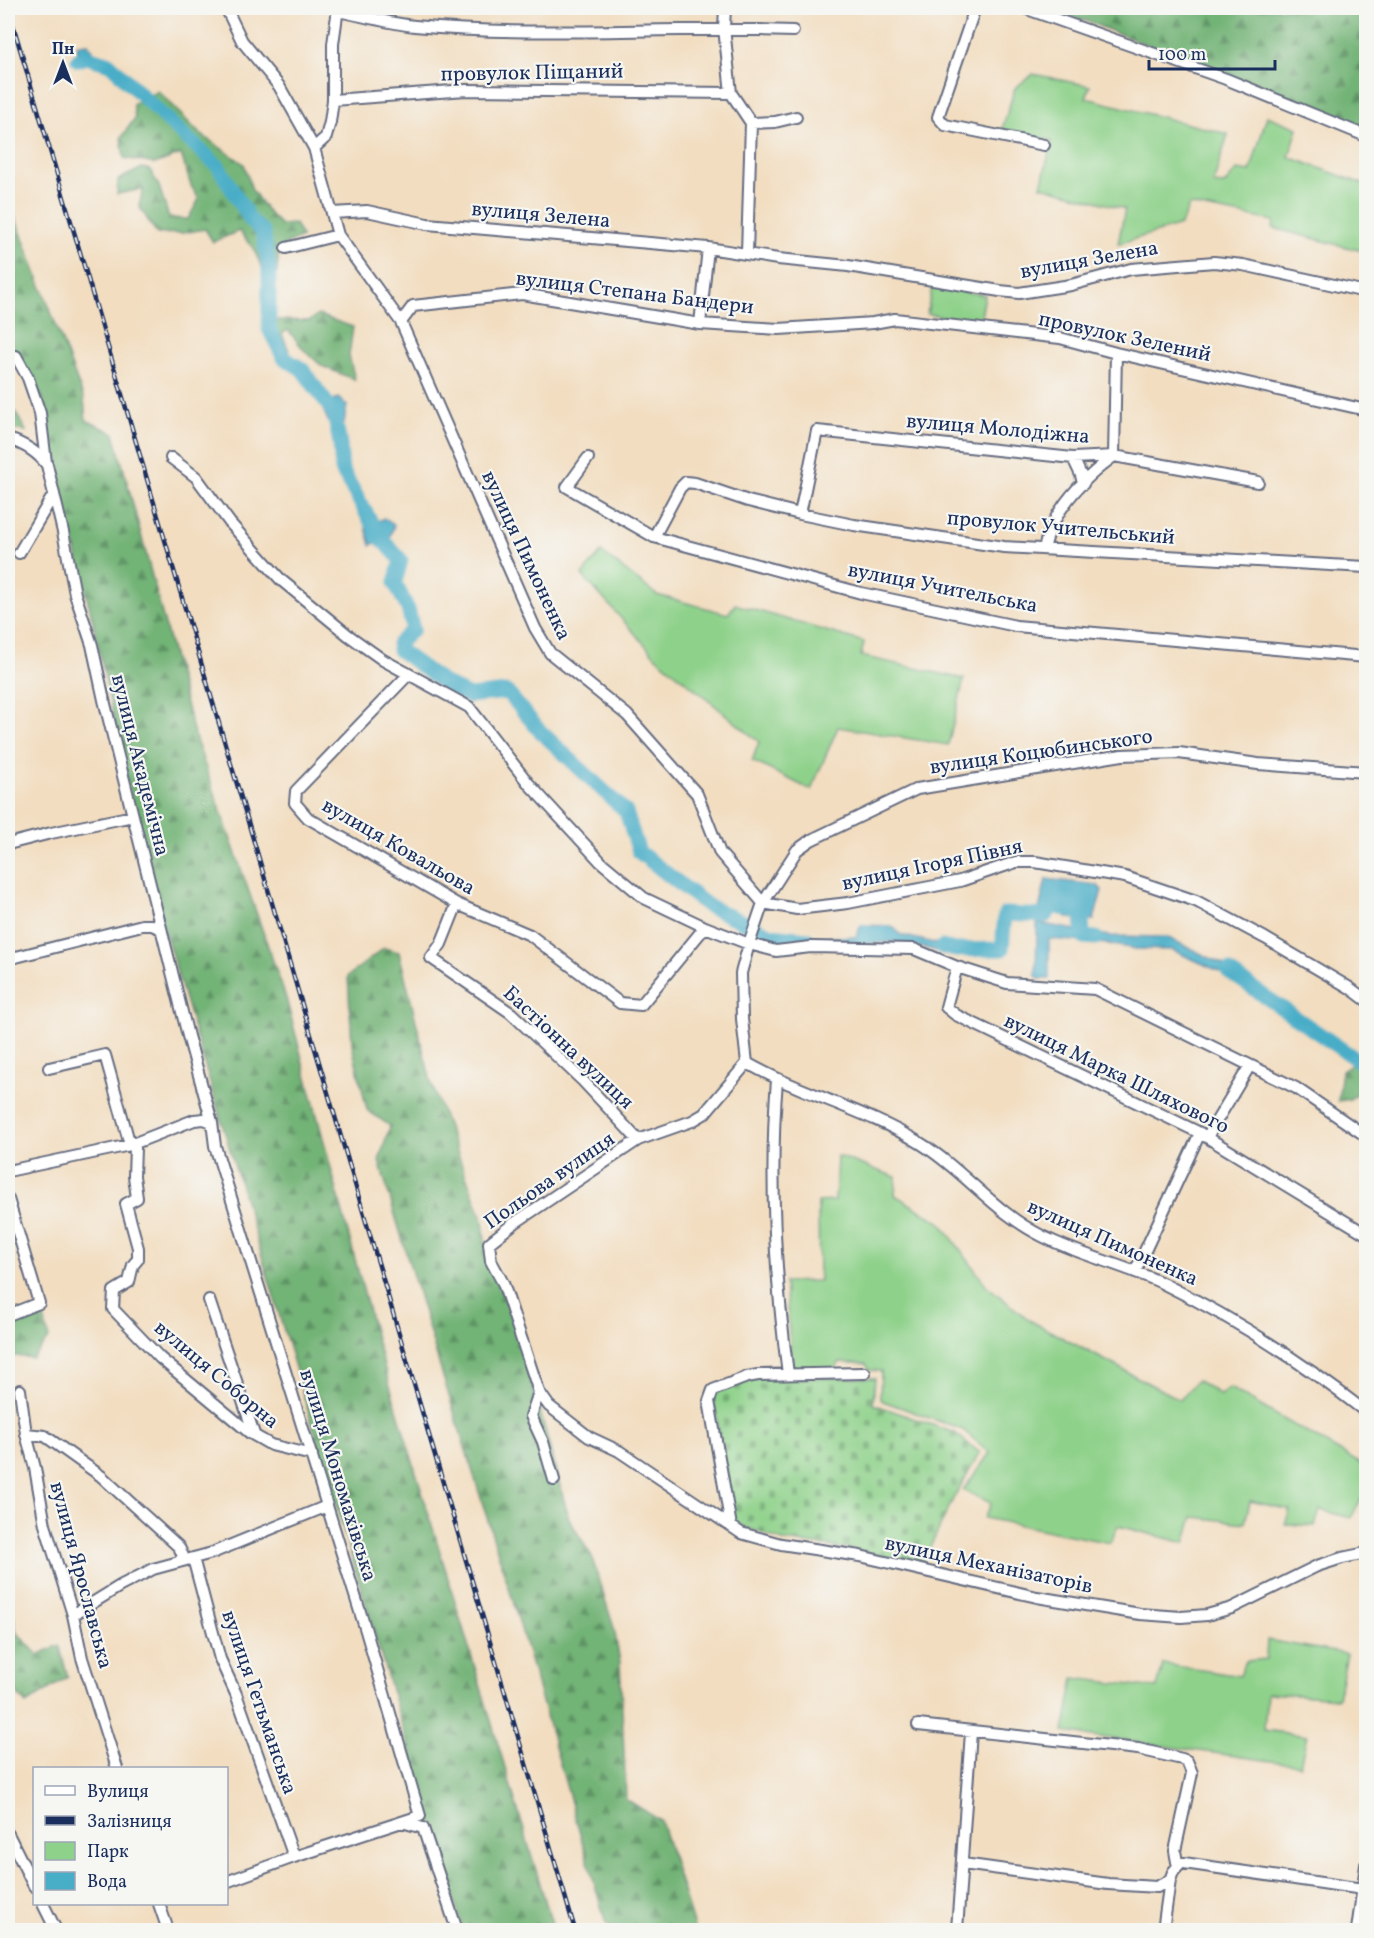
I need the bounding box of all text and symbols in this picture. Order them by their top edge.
north arrow [33,33,93,93]
scale bar [1149,33,1275,71]
text: Пн [52,39,74,61]
text: 100 m [1158,43,1207,68]
street label: провулок Піщаний [440,57,624,90]
street label: вулиця Зелена [470,195,612,236]
street label: вулиця Зелена [1018,234,1160,287]
street label: вулиця Степана Бандери [514,265,756,322]
street label: провулок Зелений [1036,305,1214,370]
street label: вулиця Молодіжна [905,407,1091,452]
street label: вулиця Пимоненка [474,466,578,645]
street label: провулок Учительський [946,504,1176,553]
street label: вулиця Учительська [845,556,1040,621]
street label: вулиця Академічна [103,671,176,859]
street label: вулиця Коцюбинського [928,722,1155,782]
street label: вулиця Ковальова [316,792,480,903]
street label: вулиця Ігоря Півня [839,832,1025,899]
street label: Бастіонна вулиця [496,980,640,1117]
street label: вулиця Марка Шляхового [999,1007,1234,1142]
street label: Польова вулиця [479,1125,621,1237]
street label: вулиця Пимоненка [1022,1193,1202,1294]
street label: вулиця Соборна [147,1314,285,1436]
street label: вулиця Мономахівська [291,1366,384,1585]
street label: вулиця Ярославська [42,1478,120,1672]
street label: вулиця Механізаторів [882,1529,1095,1602]
street label: вулиця Гетьманська [213,1606,304,1799]
legend [33,1767,228,1905]
text: Вулиця [87,1780,149,1805]
text: Залізниця [87,1810,172,1835]
text: Парк [87,1840,129,1865]
text: Вода [87,1870,127,1895]

